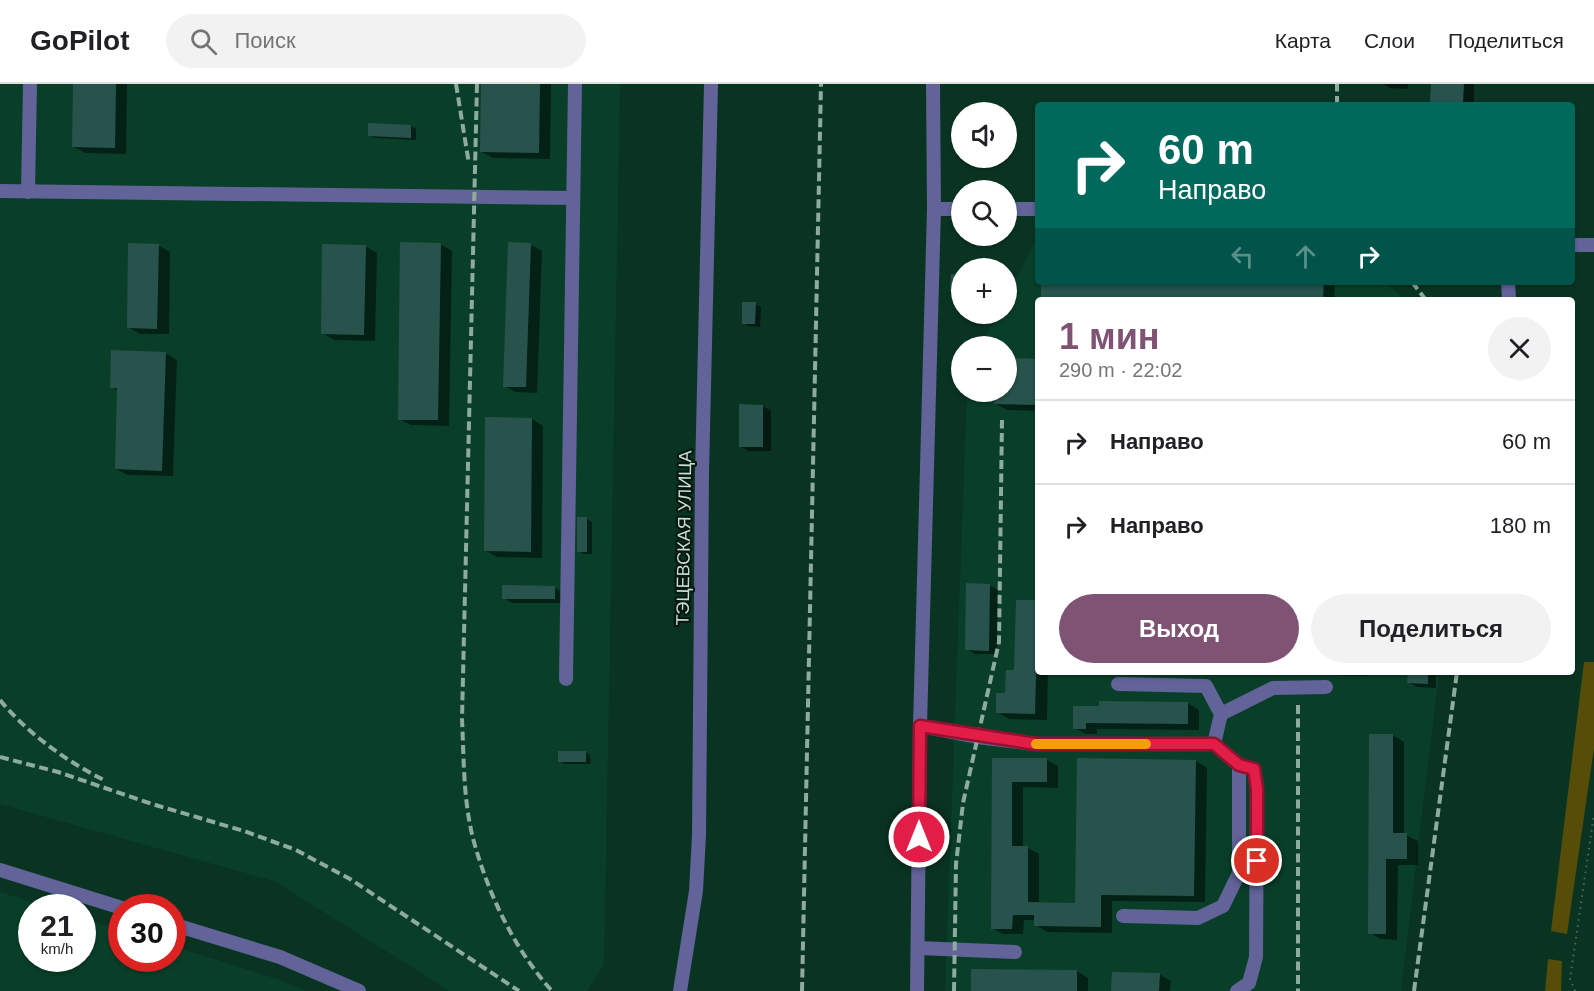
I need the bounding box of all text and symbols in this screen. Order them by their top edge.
search box [166,14,586,68]
text: GoPilot [30,25,130,56]
icon: search [187,25,220,58]
text: Поиск [235,28,296,53]
text: Карта [1275,29,1331,52]
text: Слои [1364,29,1415,52]
text: Поделиться [1448,29,1564,52]
map controls [951,102,1017,402]
button: sound [951,102,1017,168]
icon: right [1059,126,1137,204]
text: 60 m [1158,126,1254,173]
text: Направо [1158,175,1266,205]
button: search [951,180,1017,246]
icon: left [1226,240,1259,273]
icon: ahead [1289,240,1322,273]
icon: right [1352,240,1385,273]
button: + [951,258,1017,324]
text: 1 мин [1059,316,1160,357]
button: close [1488,317,1551,380]
button: − [951,336,1017,402]
text: 290 m · 22:02 [1059,359,1182,381]
icon: right [1059,426,1092,459]
text: Направо [1110,429,1204,454]
text: 60 m [1502,429,1551,454]
street label: ТЭЦЕВСКАЯ УЛИЦА [672,450,696,626]
icon: right [1059,510,1092,543]
text: Направо [1110,513,1204,538]
text: 180 m [1490,513,1551,538]
button: Выход [1059,594,1299,663]
button: Поделиться [1311,594,1551,663]
position arrow [887,805,951,869]
pin [1231,835,1282,886]
icon: arrive [1240,844,1273,877]
speed limit sign: 30 [108,894,186,972]
text: 21 [40,909,74,942]
text: km/h [41,940,73,957]

